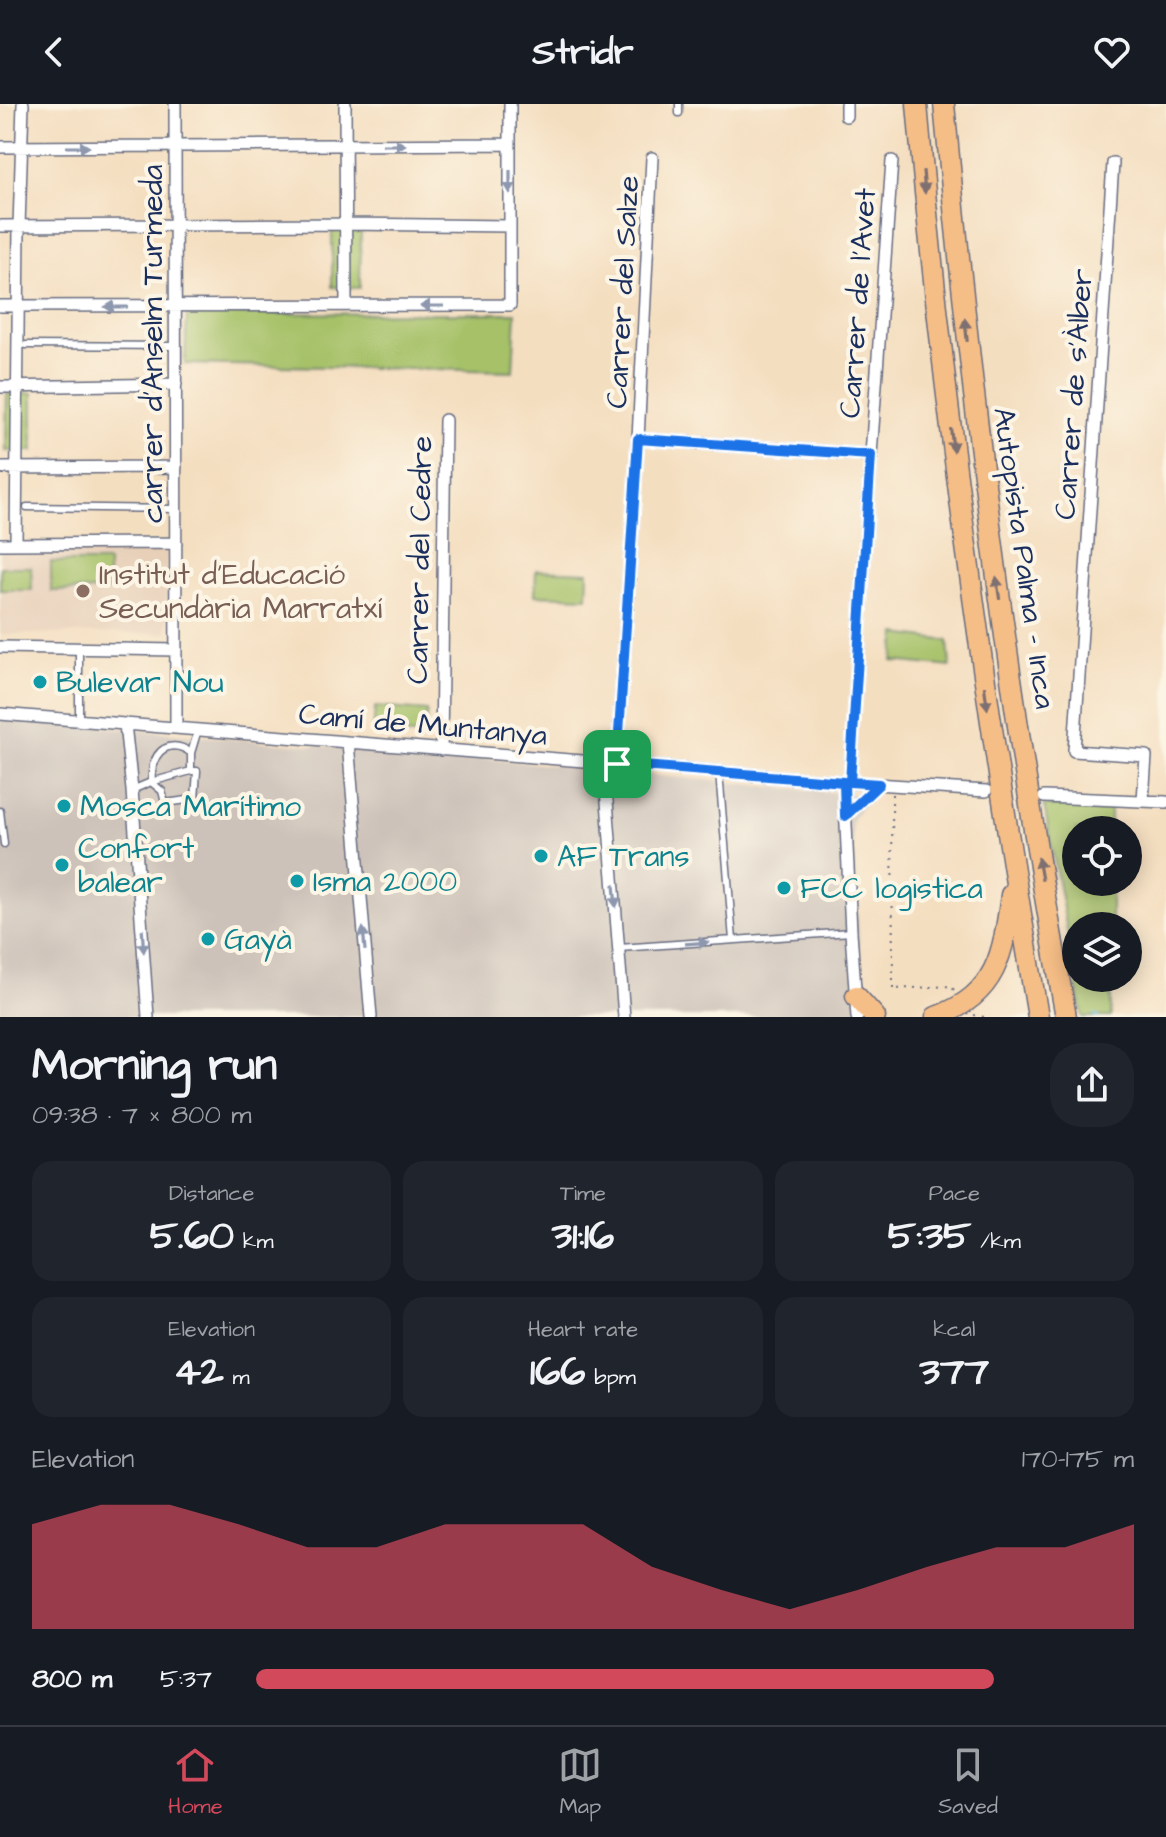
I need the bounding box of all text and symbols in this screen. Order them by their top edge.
text: Stridr [532,27,634,78]
icon: back [32,30,76,74]
icon: heart [1090,30,1134,74]
one-way arrow [382,139,407,151]
one-way arrow [66,140,91,153]
street label: carrer d'Anselm Turmeda [132,165,174,523]
one-way arrow [504,170,516,195]
one-way arrow [918,170,931,195]
street label: Carrer del Salze [596,175,650,410]
street label: Carrer de l'Avet [829,187,887,420]
street label: Carrer de s'Àlber [1044,267,1104,521]
one-way arrow [419,300,444,312]
one-way arrow [103,301,128,313]
one-way arrow [960,317,973,342]
street label: Autopista Palma - Inca [982,405,1066,712]
one-way arrow [946,428,959,453]
street label: Carrer del Cedre [397,435,443,685]
place label: Institut d'Educació Secundària Marratxí [99,554,382,630]
one-way arrow [991,575,1004,600]
marker: Institut d'Educació Secundària Marratxí [74,582,92,600]
place label: Bulevar Nou [56,662,224,704]
marker: Bulevar Nou [31,673,49,691]
one-way arrow [980,686,993,711]
street label: Camí de Muntanya [297,693,549,758]
pin [583,730,651,798]
icon: arrive [595,742,639,786]
place label: Mosca Marítimo [80,786,301,828]
marker: Mosca Marítimo [55,797,73,815]
map controls [1062,816,1142,992]
button: locate [1062,816,1142,896]
place label: Confort balear [78,828,194,904]
place label: AF Trans [557,836,690,878]
marker: AF Trans [532,847,550,865]
marker: Confort balear [53,856,71,874]
one-way arrow [1034,856,1046,881]
place label: Isma 2000 [313,861,457,903]
place label: FCC logistica [800,868,983,911]
marker: Isma 2000 [288,872,306,890]
marker: FCC logistica [775,879,793,897]
one-way arrow [608,884,621,909]
button: layers [1062,912,1142,992]
place label: Gayà [224,919,292,962]
one-way arrow [357,926,370,951]
one-way arrow [136,929,149,954]
marker: Gayà [199,930,217,948]
one-way arrow [685,936,710,949]
text: Morning run [32,1036,277,1097]
button: share [1050,1043,1134,1127]
text: 09:38 · 7 × 800 m [32,1097,251,1133]
text: Distance [169,1178,254,1209]
text: Time [560,1178,606,1209]
text: Pace [929,1178,980,1209]
text: 5.60 [150,1209,234,1264]
text: 31:16 [552,1209,614,1264]
text: 5:35 [888,1209,971,1264]
text: km [234,1226,274,1257]
text: /km [971,1226,1021,1257]
text: Elevation [168,1314,255,1345]
text: Heart rate [528,1314,638,1345]
text: kcal [933,1314,975,1345]
text: 42 [174,1345,224,1400]
text: 166 [530,1345,585,1400]
text: 377 [920,1345,989,1400]
text: m [224,1362,250,1393]
text: bpm [585,1362,636,1393]
text: Elevation [32,1441,134,1477]
text: 170–175 m [1022,1441,1134,1477]
text: 800 m [32,1661,112,1697]
text: 5:37 [160,1661,212,1697]
tab: Home [168,1743,223,1822]
tab: Map [558,1743,602,1822]
tab: Saved [938,1743,998,1822]

